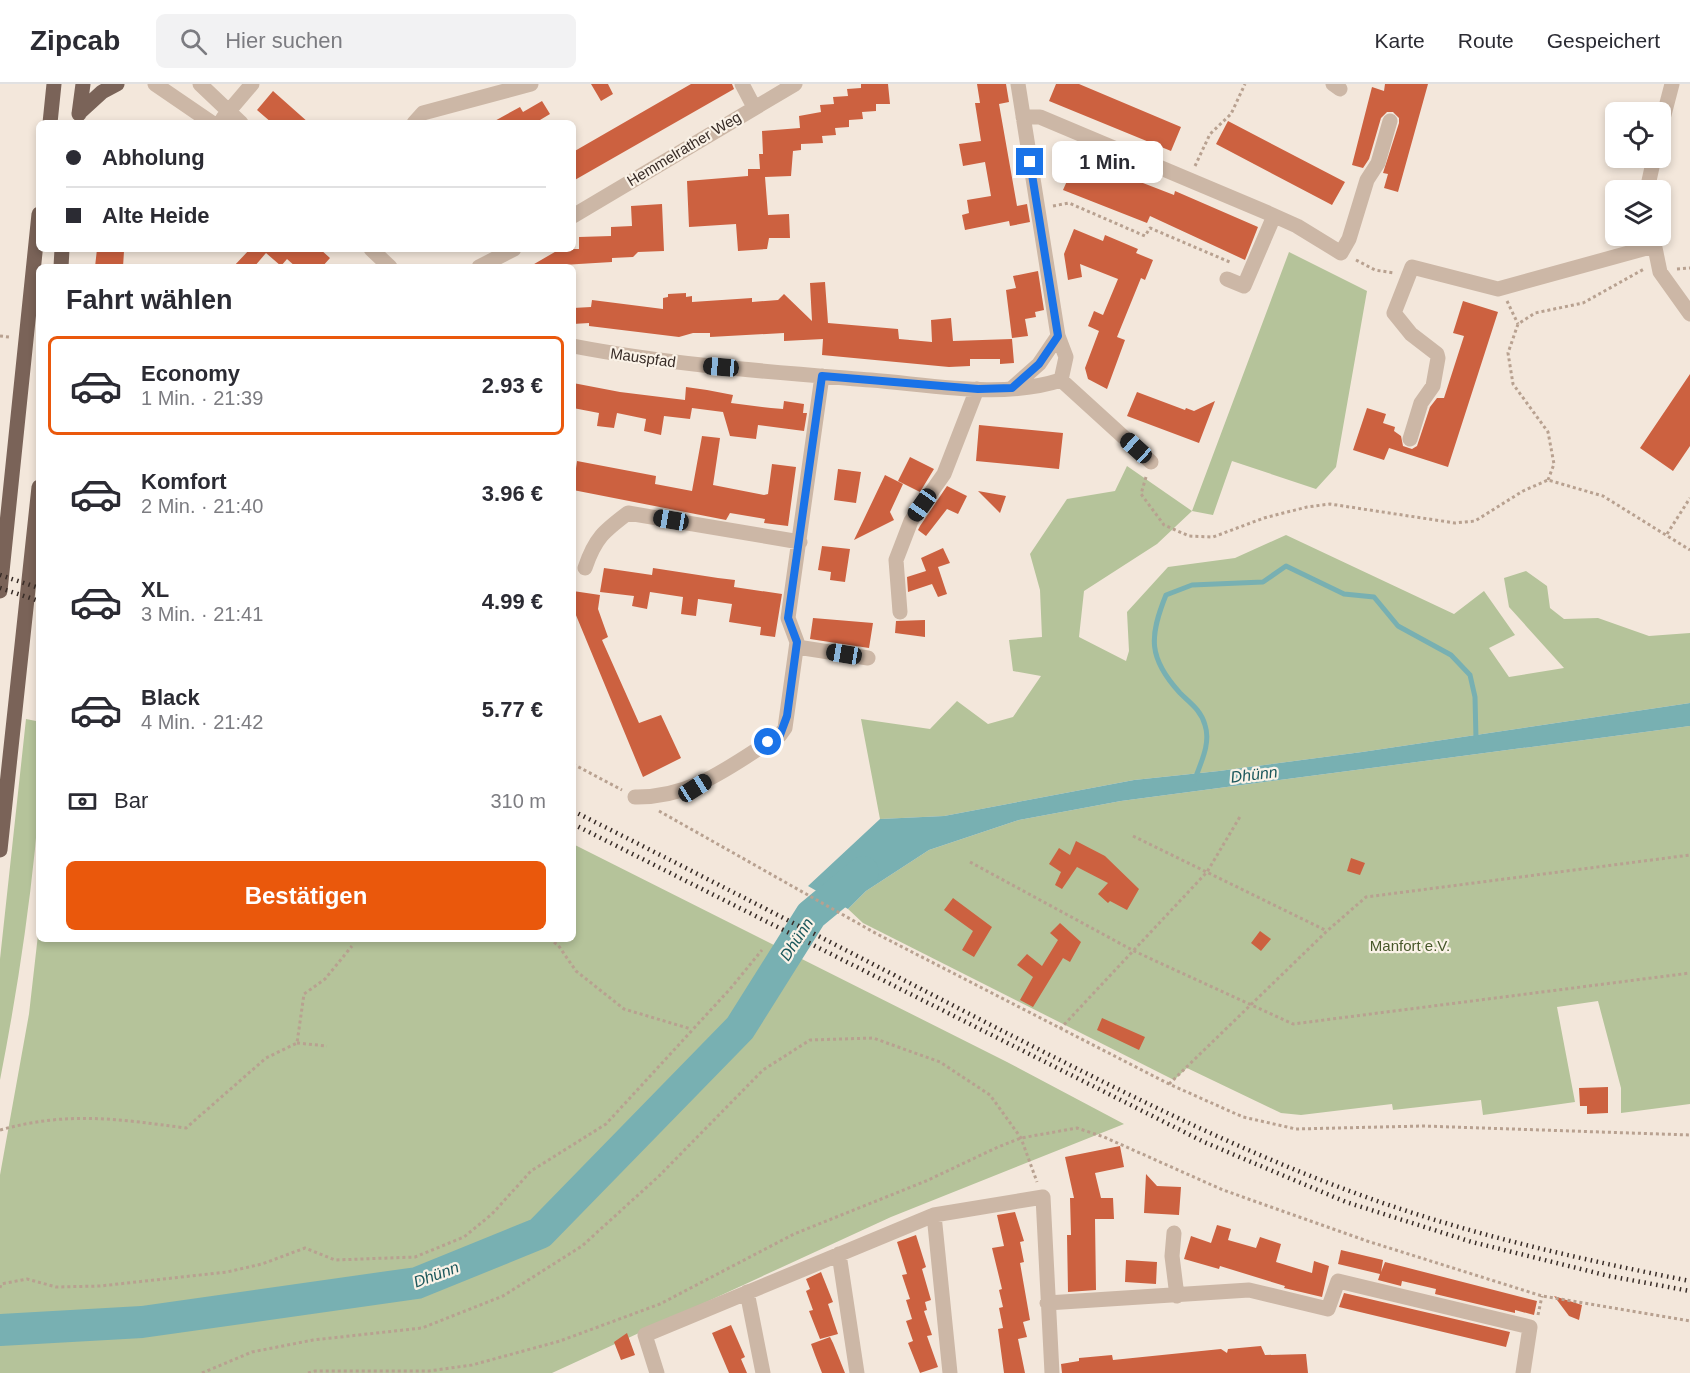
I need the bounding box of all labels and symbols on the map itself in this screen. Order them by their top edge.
street label: Hemmelrather Weg [624,108,744,189]
callout: 1 Min. [1051,141,1162,183]
route end [1016,148,1043,175]
street label: Mauspfad [609,345,677,371]
car [702,356,740,378]
car [1117,429,1155,467]
car [904,485,940,525]
car [652,508,690,532]
car [825,642,863,666]
route start [754,728,781,755]
water label: Dhünn [1230,763,1279,786]
car [675,771,715,805]
water label: Dhünn [776,915,816,964]
park label: Manfort e.V. [1370,937,1450,954]
water label: Dhünn [411,1258,461,1291]

